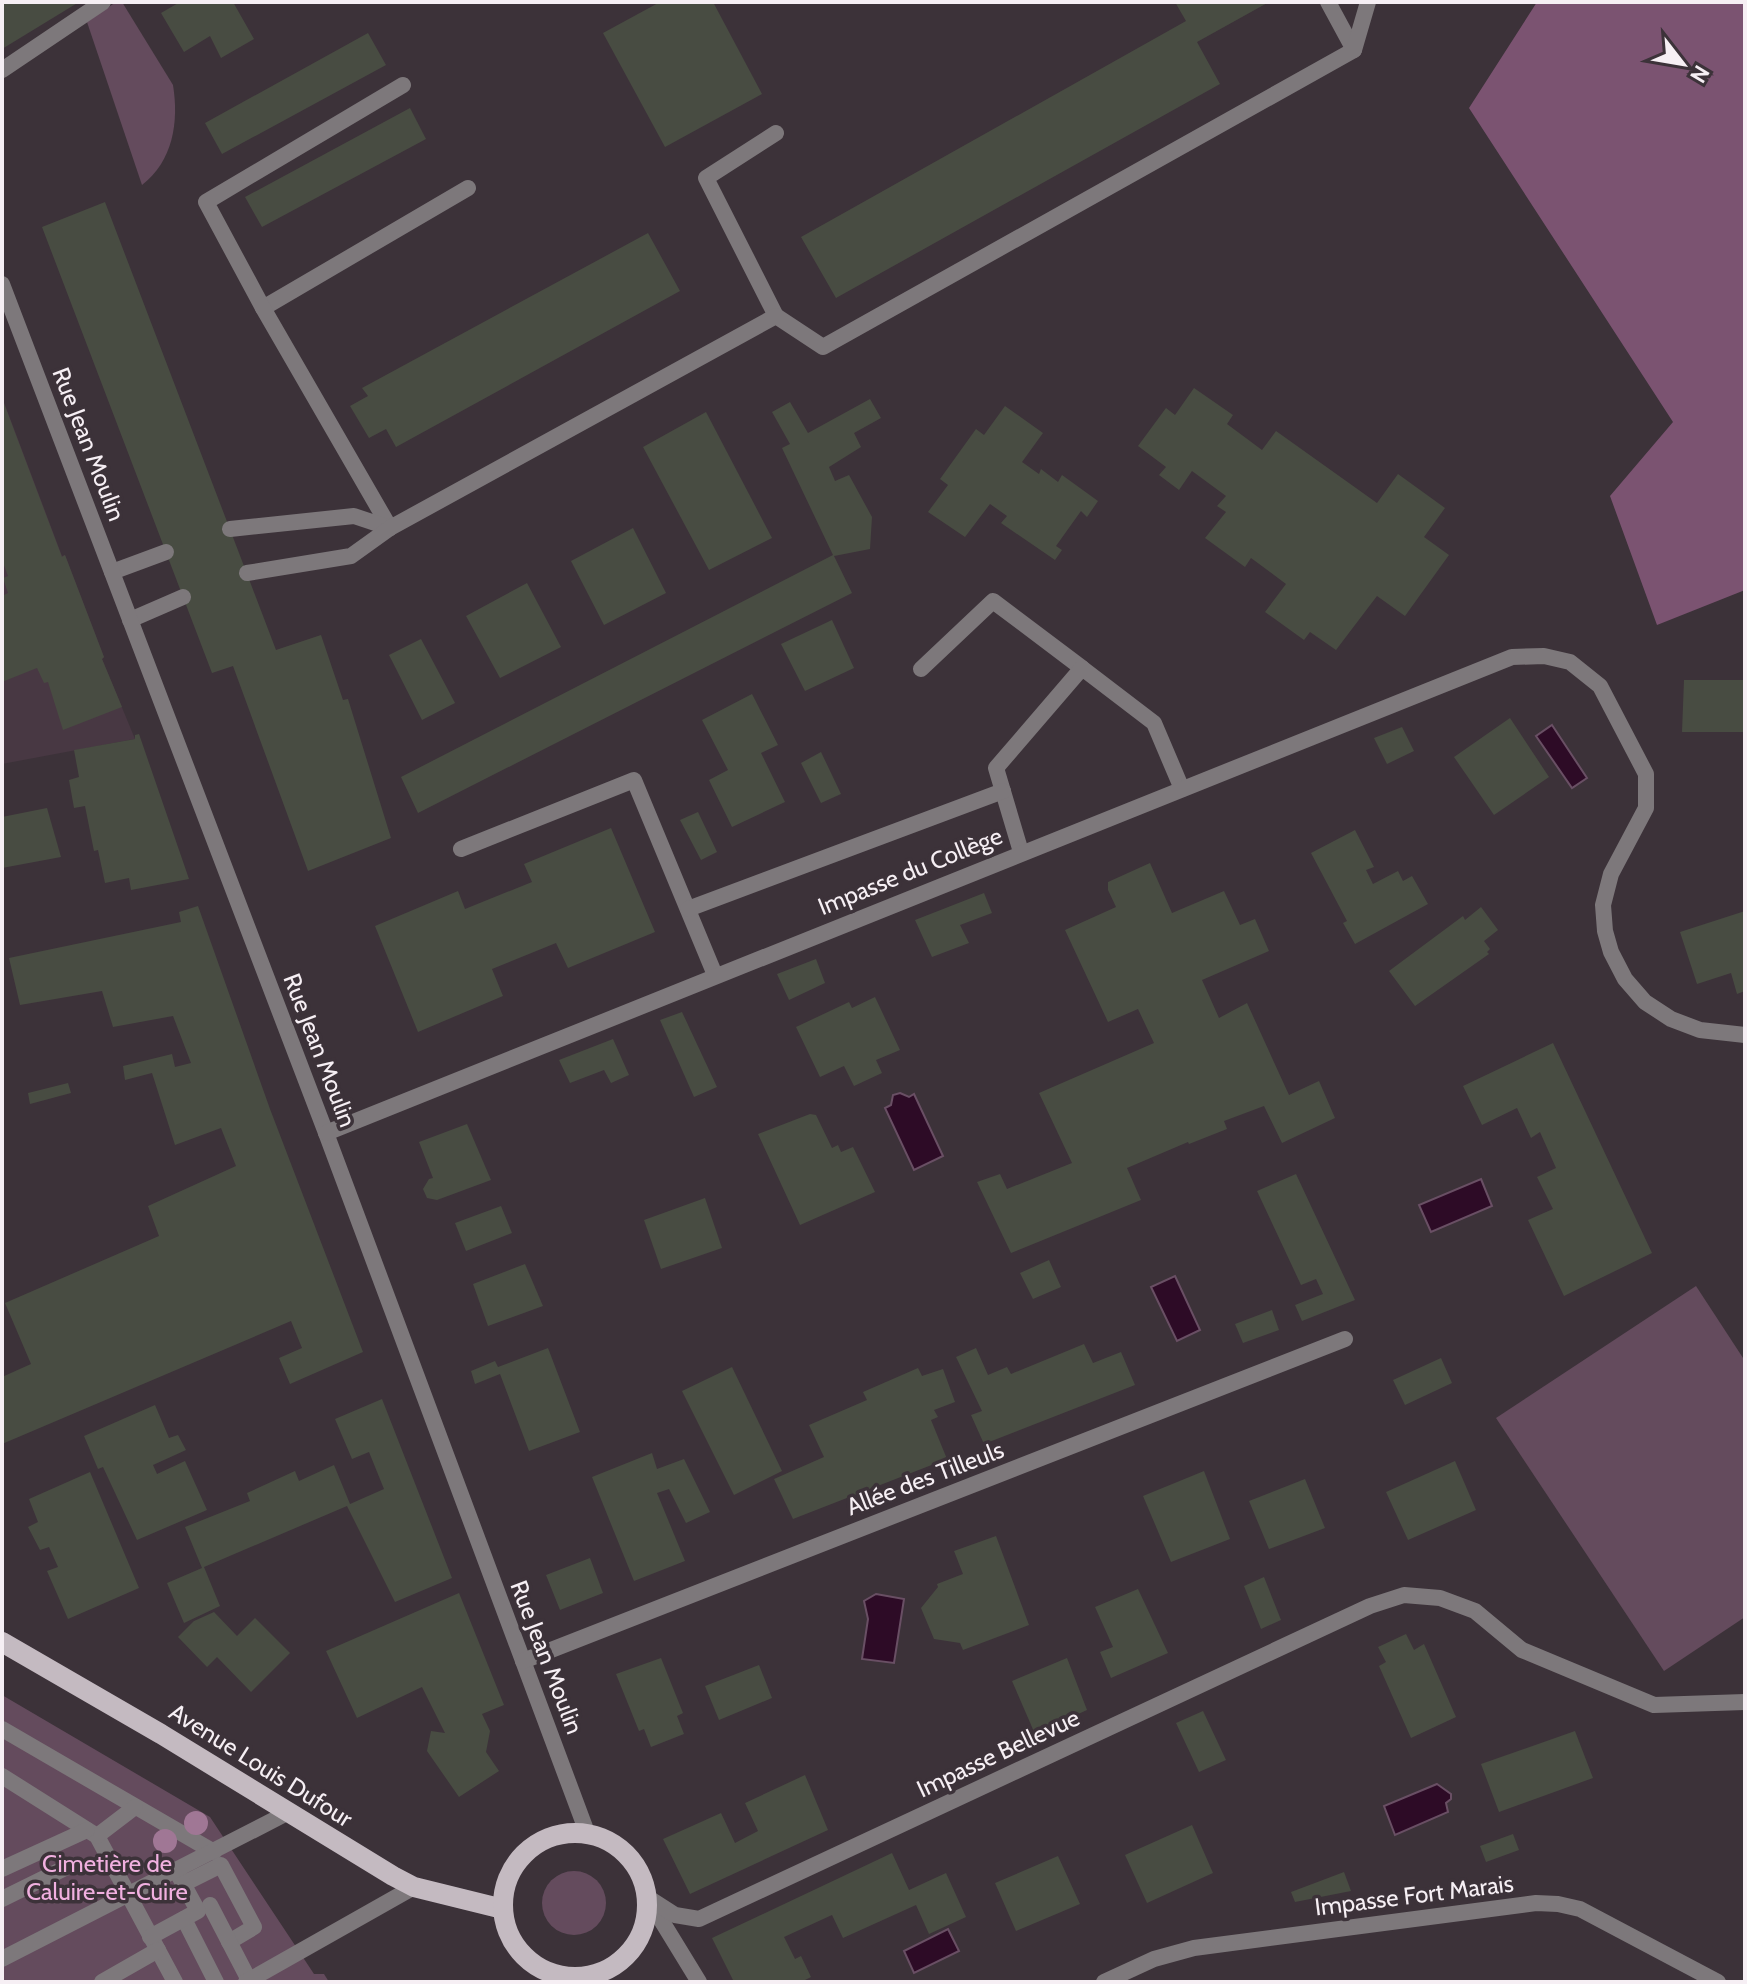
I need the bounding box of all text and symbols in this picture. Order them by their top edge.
north arrow [1643,24,1723,104]
text: N [1684,60,1715,88]
street label: Rue Jean Moulin [46,363,132,525]
street label: Impasse du Collège [814,821,1006,921]
street label: Rue Jean Moulin [277,969,363,1131]
street label: Allée des Tilleuls [842,1435,1008,1521]
street label: Rue Jean Moulin [504,1576,590,1738]
street label: Avenue Louis Dufour [164,1697,358,1833]
street label: Impasse Bellevue [912,1703,1084,1803]
park label: Cimetière de Caluire-et-Cuire [26,1849,188,1906]
street label: Impasse Fort Marais [1313,1868,1515,1922]

